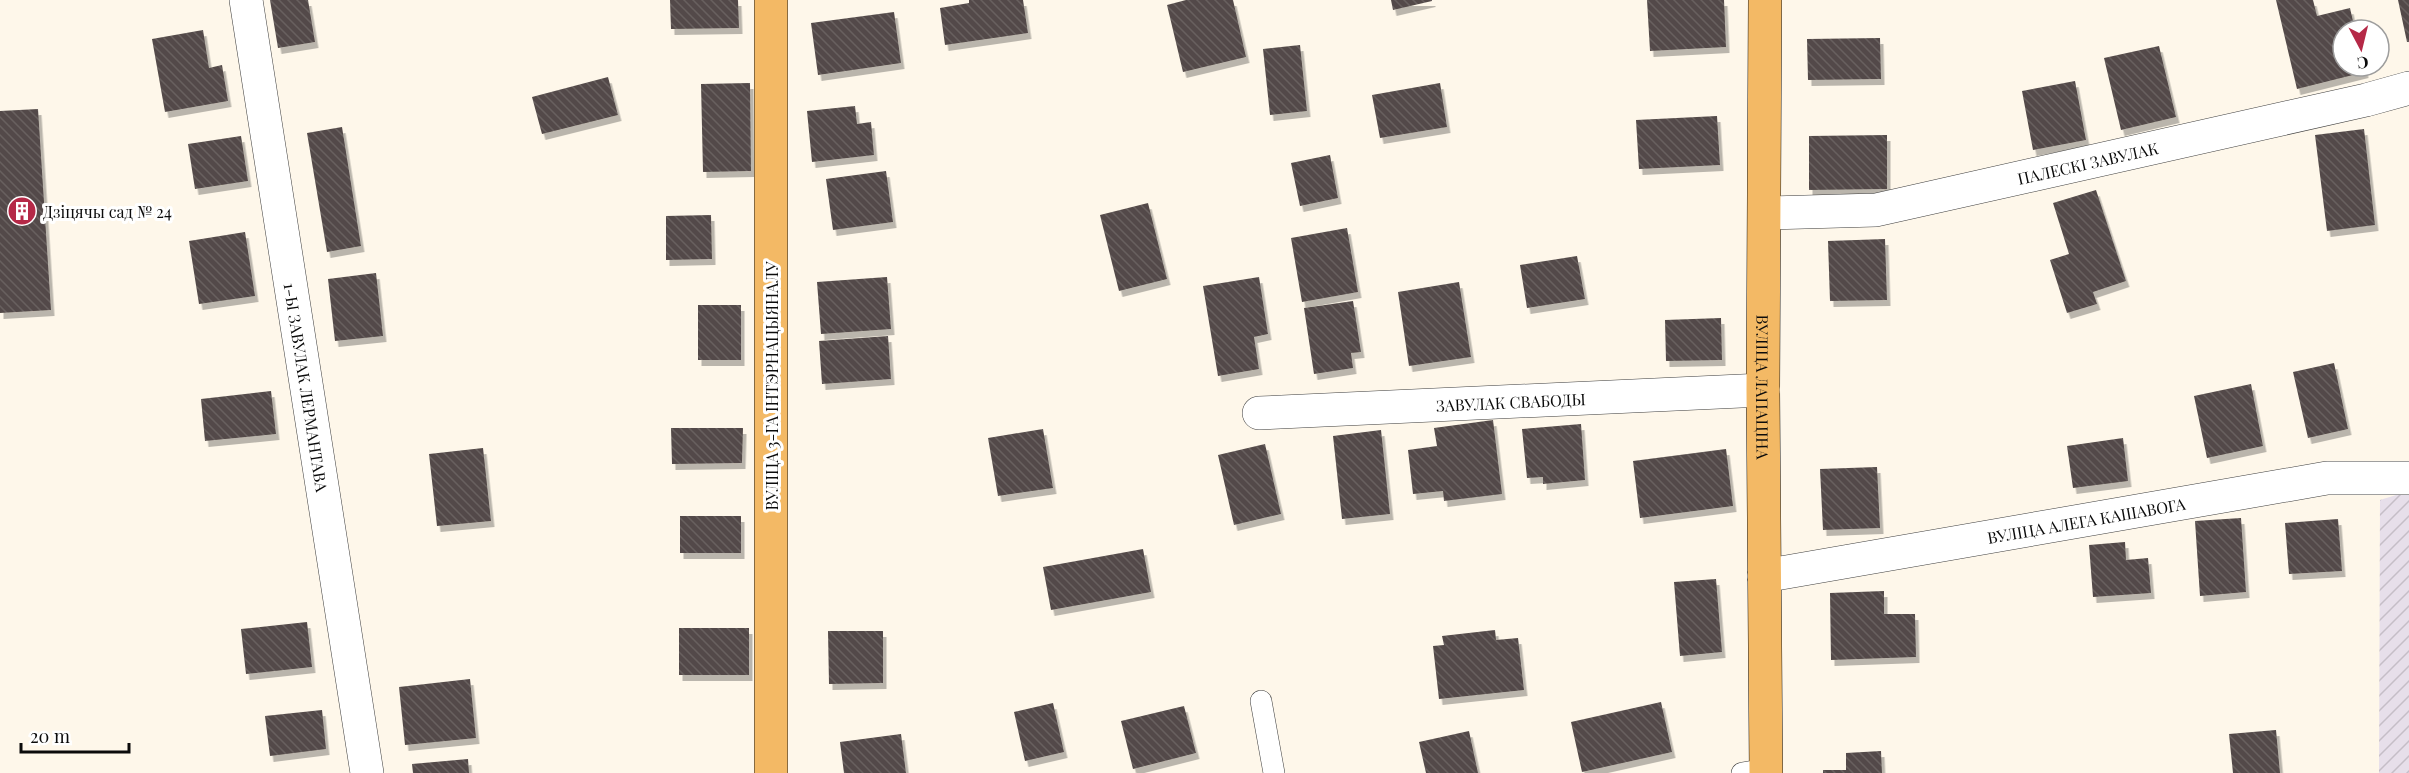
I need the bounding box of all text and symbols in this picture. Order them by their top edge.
north arrow [2331,18,2391,78]
text: С [2356,52,2370,74]
street label: ПАЛЕСКІ ЗАВУЛАК [2015,136,2160,188]
building icon: Дзіцячы сад № 24 [6,195,38,227]
place label: Дзіцячы сад № 24 [43,201,172,222]
street label: ВУЛІЦА 3-ГА ІНТЭРНАЦЫЯНАЛУ [761,261,782,510]
street label: 1-Ы ЗАВУЛАК ЛЕРМАНТАВА [280,281,333,494]
street label: ВУЛІЦА ЛАПАЦІНА [1752,314,1774,460]
street label: ЗАВУЛАК СВАБОДЫ [1435,388,1586,415]
street label: ВУЛІЦА АЛЕГА КАШАВОГА [1985,492,2188,547]
scale bar [21,716,129,754]
text: 20 m [30,724,70,748]

